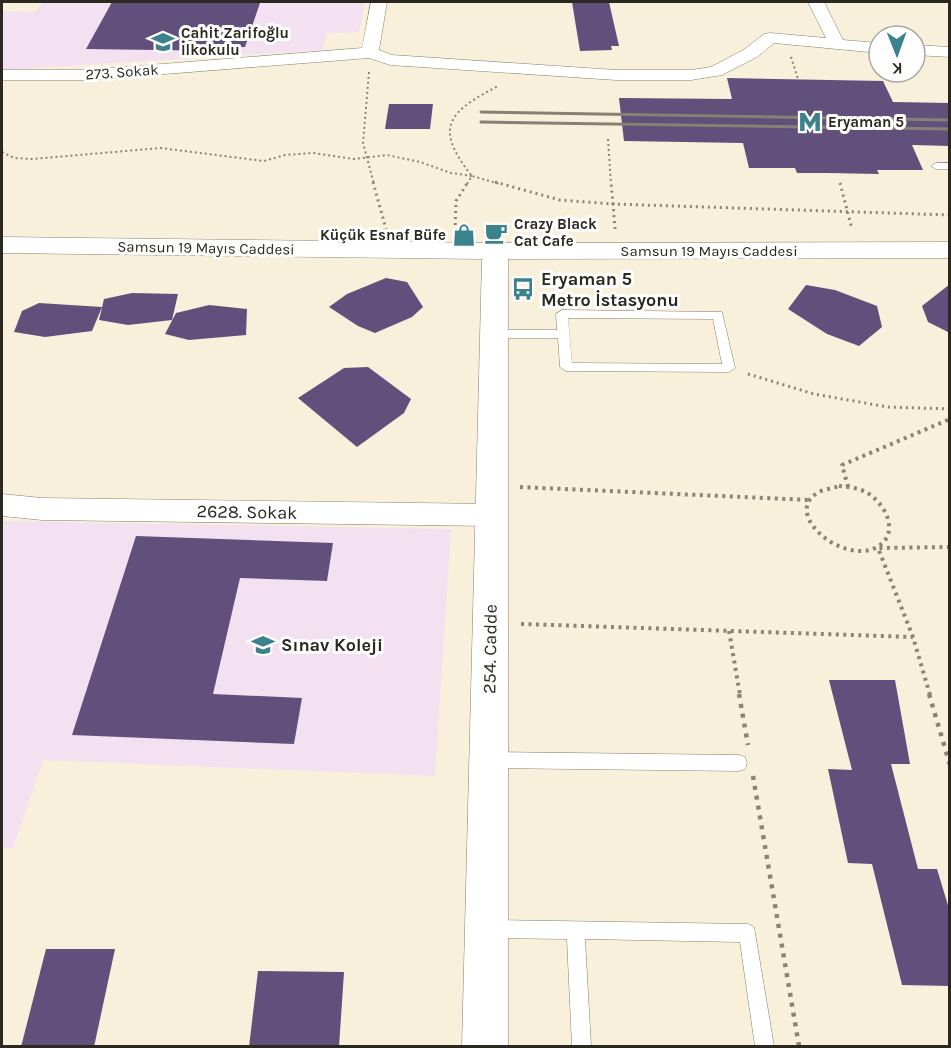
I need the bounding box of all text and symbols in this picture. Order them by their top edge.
place label: Cahit Zarifoğlu İlkokulu [181,24,289,59]
north arrow [867,24,927,84]
school or university icon: Cahit Zarifoğlu İlkokulu [150,29,176,55]
text: K [891,59,903,78]
street label: 273. Sokak [85,60,159,84]
metro station icon: Eryaman 5 [797,109,823,135]
place label: Eryaman 5 [828,113,904,131]
place label: Crazy Black Cat Cafe [514,215,597,250]
cafe icon: Crazy Black Cat Cafe [483,220,509,246]
shop icon: Küçük Esnaf Büfe [451,222,477,248]
place label: Küçük Esnaf Büfe [320,226,446,244]
street label: Samsun 19 Mayıs Caddesi [117,237,295,259]
street label: Samsun 19 Mayıs Caddesi [620,242,798,260]
place label: Eryaman 5 Metro İstasyonu [541,268,679,311]
bus stop icon: Eryaman 5 Metro İstasyonu [510,276,536,302]
street label: 2628. Sokak [196,500,298,524]
street label: 254. Cadde [478,604,502,694]
school or university icon: Sınav Koleji [250,632,276,658]
place label: Sınav Koleji [281,634,383,656]

